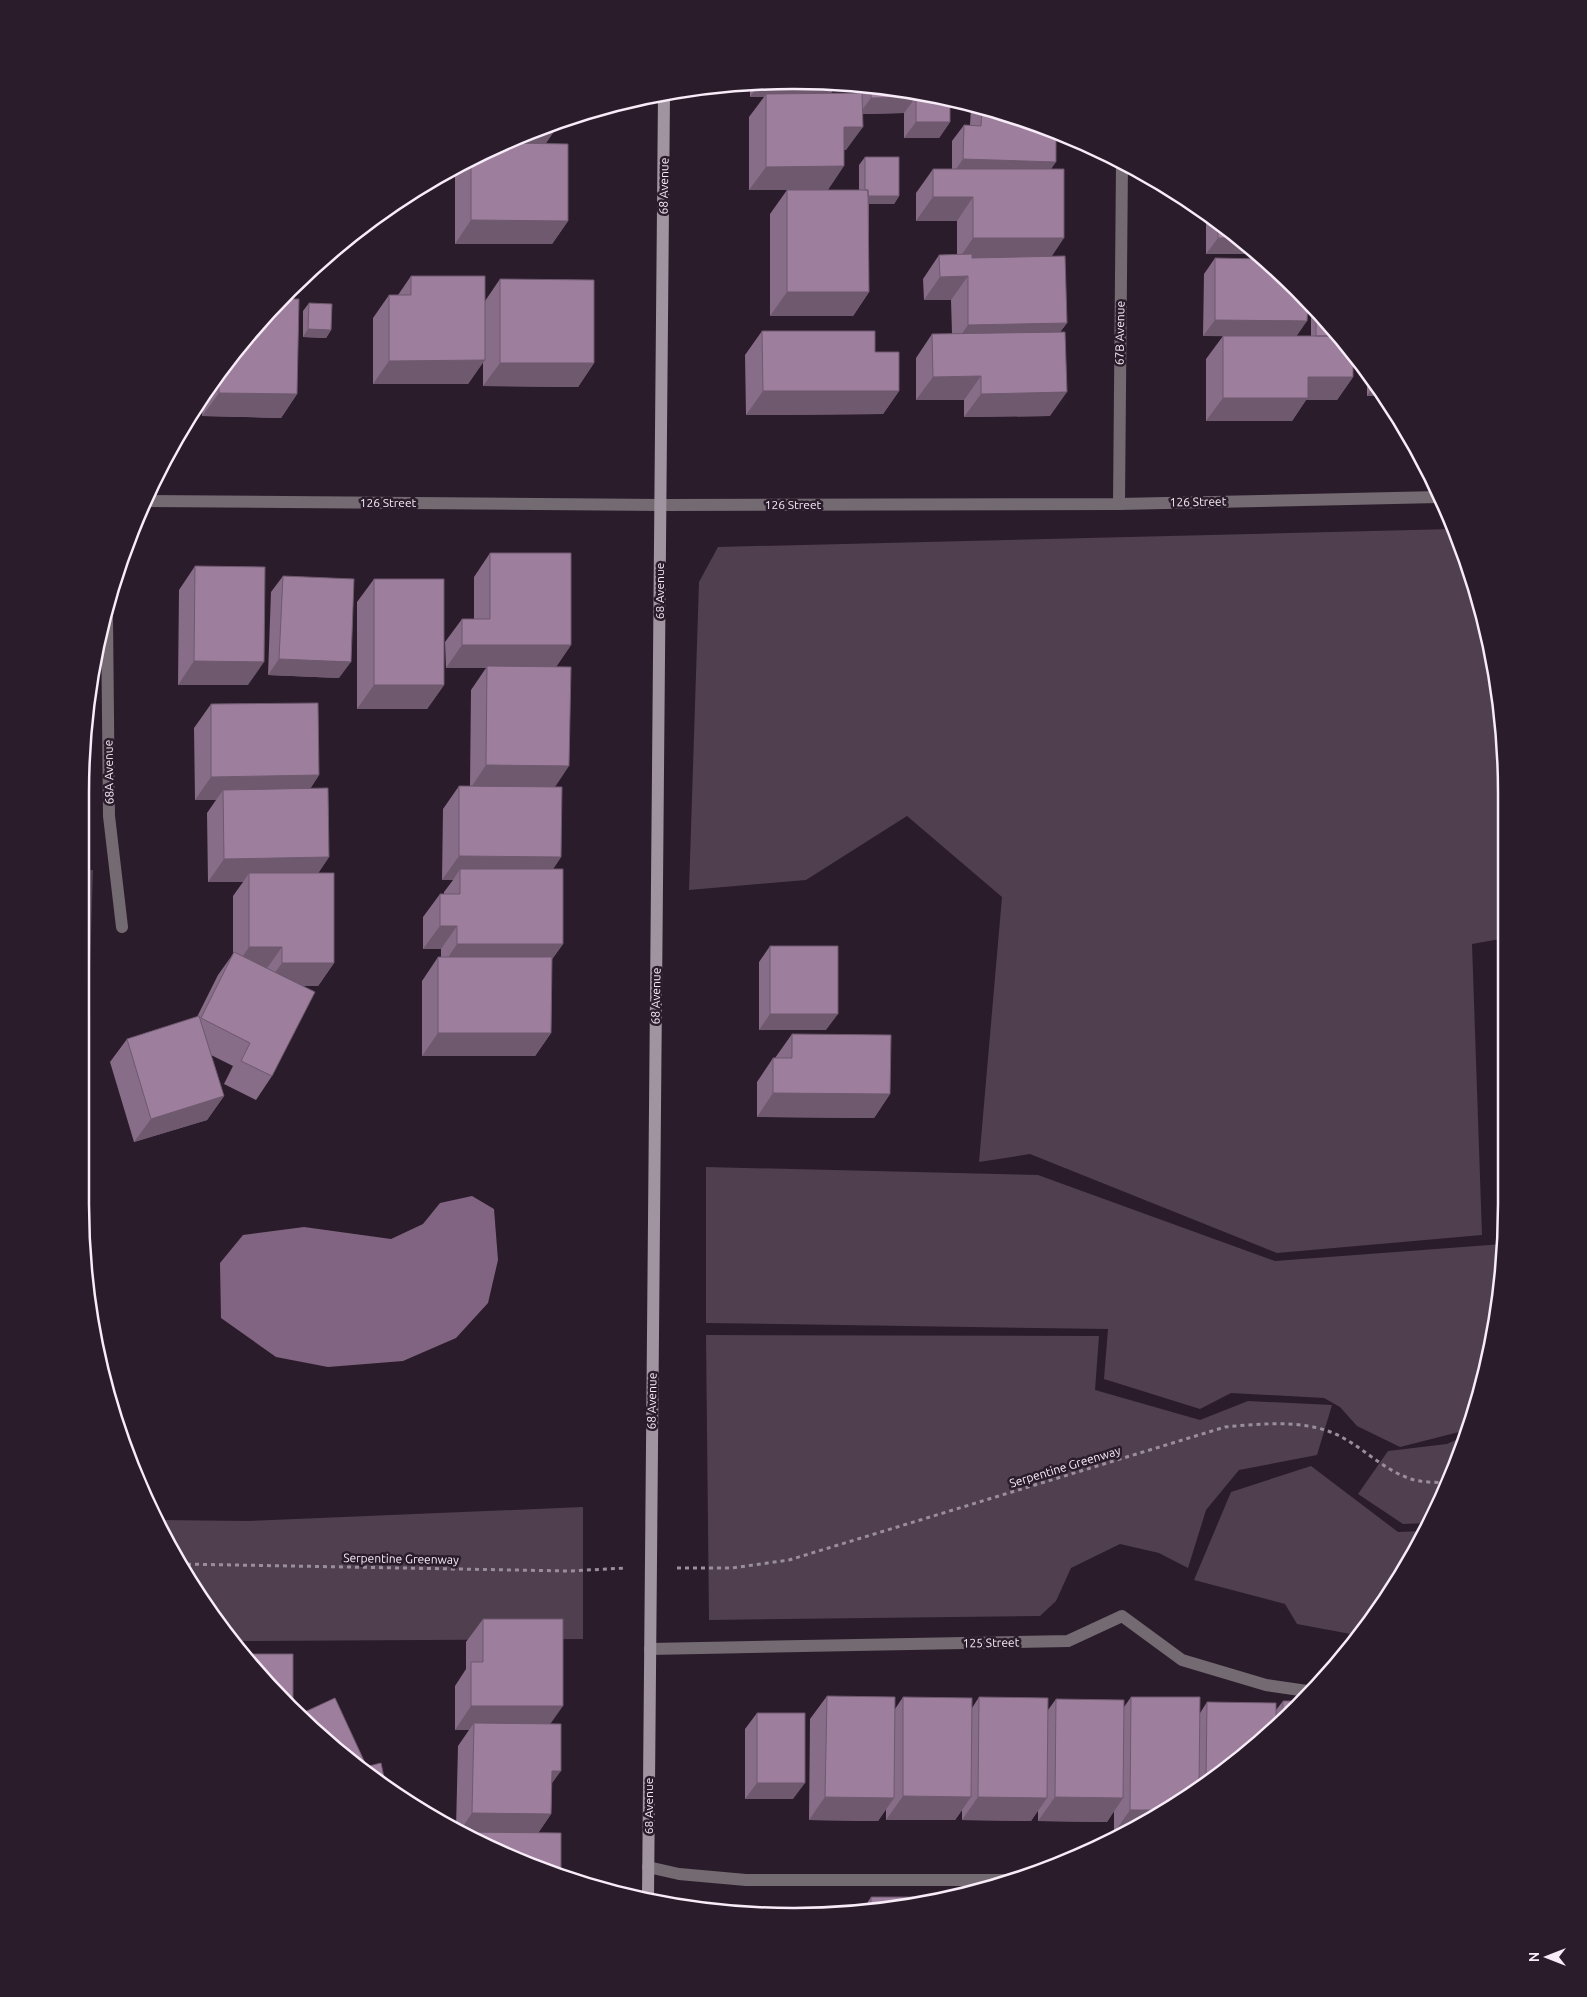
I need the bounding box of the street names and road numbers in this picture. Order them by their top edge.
street label: 68 Avenue [657,158,670,214]
street label: 67B Avenue [1112,301,1127,365]
street label: 126 Street [1170,495,1227,508]
street label: 126 Street [360,496,417,509]
street label: 126 Street [765,498,822,511]
street label: 68 Avenue [653,563,666,619]
street label: 68A Avenue [101,740,116,804]
street label: 68 Avenue [649,968,662,1024]
street label: 68 Avenue [645,1373,658,1429]
street label: Serpentine Greenway [1008,1443,1122,1490]
street label: Serpentine Greenway [343,1551,459,1566]
street label: 125 Street [963,1636,1020,1649]
street label: 68 Avenue [642,1778,655,1834]

